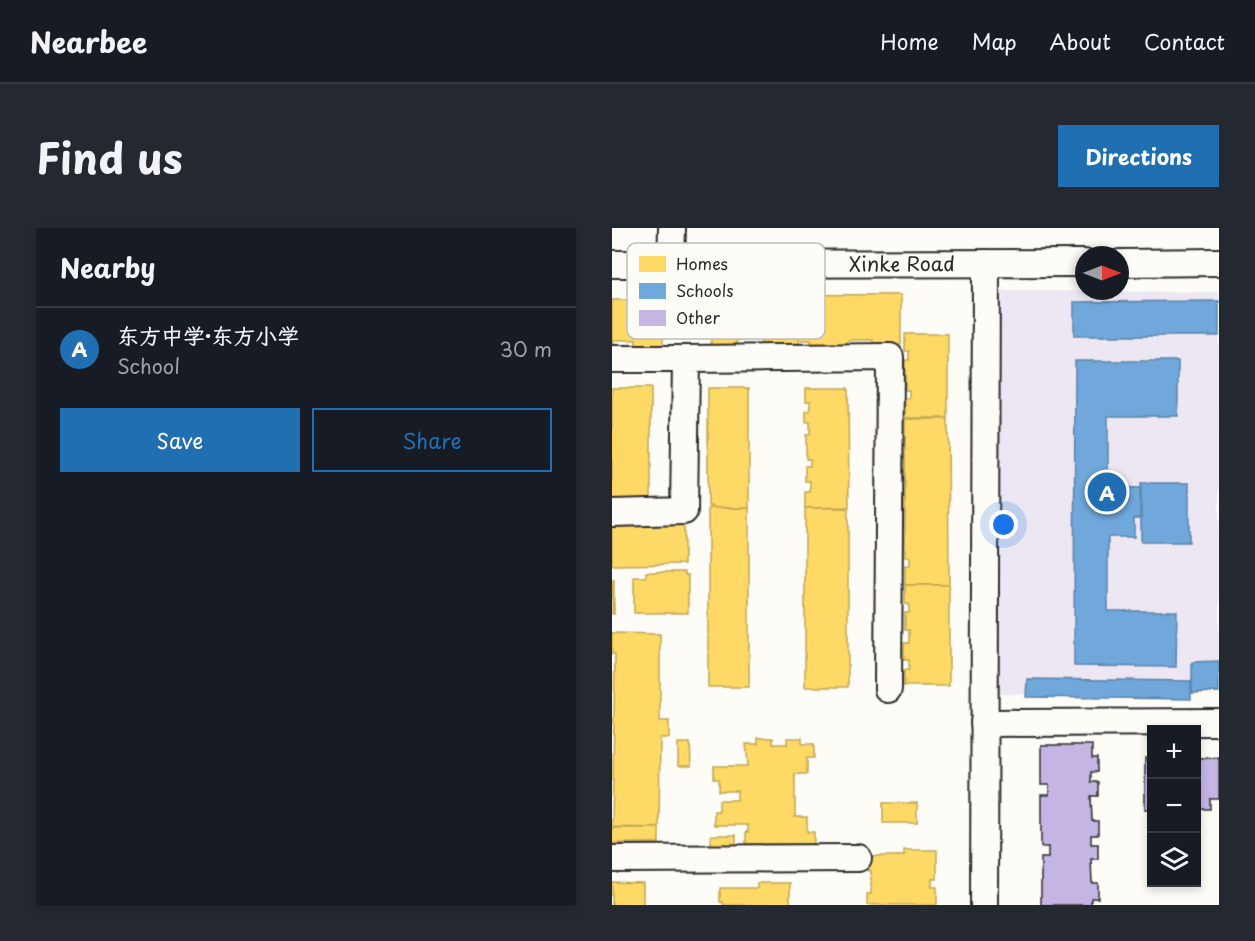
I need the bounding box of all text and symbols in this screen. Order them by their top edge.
text: Nearbee [30,20,147,63]
text: Home [880,25,939,57]
text: Map [972,25,1017,57]
text: About [1050,25,1111,57]
text: Contact [1144,25,1225,57]
text: Find us [36,125,183,188]
button: Directions [1058,125,1219,187]
legend [627,243,825,339]
north arrow [1075,246,1129,300]
text: Nearby [60,248,155,287]
street label: Xinke Road [849,248,955,278]
text: Homes [676,251,728,275]
text: Schools [676,278,734,302]
text: Other [676,305,720,329]
text: 东方中学·东方小学 [117,318,299,351]
text: A [72,334,87,364]
text: 30 m [499,334,552,364]
text: School [117,351,180,381]
button: Save [60,408,300,472]
button: Share [312,408,552,472]
pin: A [1088,470,1126,514]
your location [989,510,1018,539]
map controls [1147,725,1201,887]
button: + [1147,725,1201,779]
button: − [1147,779,1201,833]
button: layers [1147,833,1201,887]

